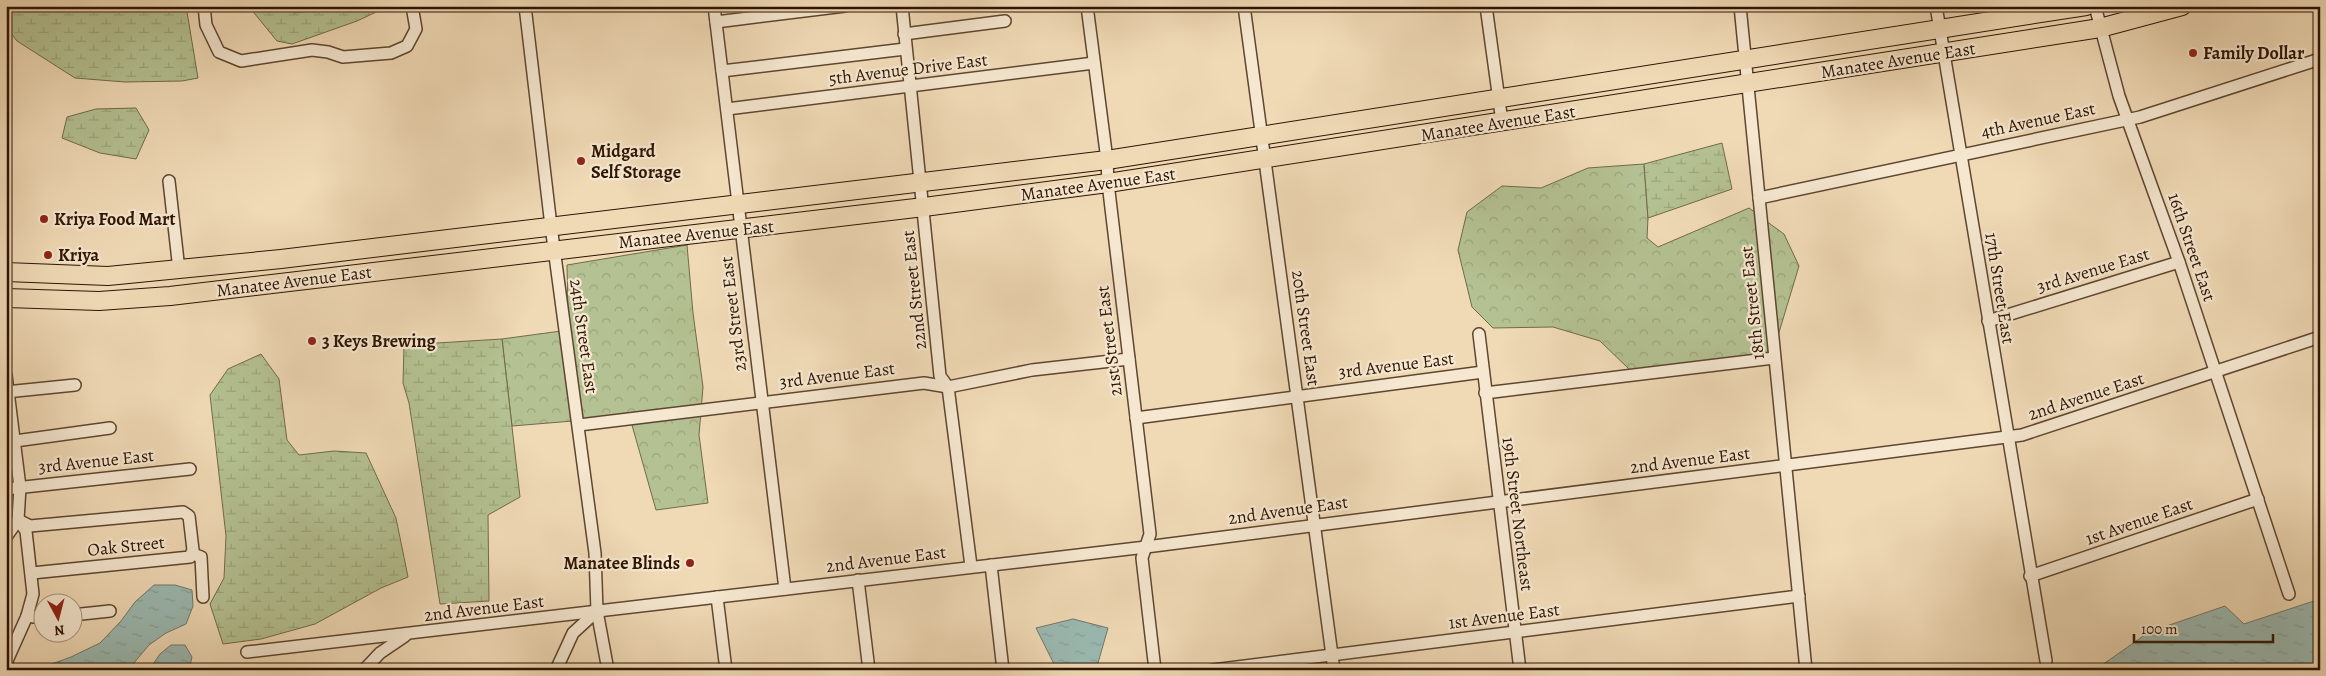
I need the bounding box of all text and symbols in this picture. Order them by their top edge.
street label: Manatee Avenue East [1819,36,1977,84]
place label: Family Dollar [2203,41,2305,65]
street label: 5th Avenue Drive East [827,47,989,91]
marker: Family Dollar [2187,47,2199,59]
street label: 4th Avenue East [1979,96,2097,144]
street label: Manatee Avenue East [1419,99,1577,147]
place label: Midgard Self Storage [591,139,681,184]
marker: Midgard Self Storage [575,155,587,167]
street label: Manatee Avenue East [1019,161,1177,207]
street label: 16th Street East [2162,190,2222,305]
place label: Kriya Food Mart [54,207,175,231]
marker: Kriya Food Mart [38,213,50,225]
street label: Manatee Avenue East [617,214,775,254]
street label: 22nd Street East [896,229,932,351]
street label: 17th Street East [1979,231,2021,345]
street label: 3rd Avenue East [2034,241,2152,298]
place label: Kriya [58,243,100,267]
street label: 18th Street East [1734,245,1770,361]
marker: Kriya [42,249,54,261]
street label: 23rd Street East [714,255,752,373]
street label: Manatee Avenue East [215,260,373,302]
street label: 20th Street East [1286,268,1326,388]
street label: 24th Street East [564,277,604,395]
street label: 21st Street East [1090,284,1128,398]
place label: 3 Keys Brewing [322,329,437,353]
marker: 3 Keys Brewing [306,335,318,347]
street label: 3rd Avenue East [1337,346,1455,384]
street label: 3rd Avenue East [778,356,896,394]
street label: 2nd Avenue East [2025,366,2147,426]
street label: 19th Street Northeast [1497,436,1539,592]
street label: 2nd Avenue East [1629,441,1751,479]
street label: 3rd Avenue East [37,443,155,479]
street label: 2nd Avenue East [1227,490,1349,530]
street label: 1st Avenue East [2082,491,2196,551]
street label: Oak Street [86,530,166,562]
street label: 2nd Avenue East [825,540,947,578]
place label: Manatee Blinds [563,551,680,575]
marker: Manatee Blinds [684,557,696,569]
street label: 2nd Avenue East [423,589,545,627]
north arrow [32,594,82,644]
street label: 1st Avenue East [1447,597,1561,635]
scale bar [2134,611,2272,643]
text: 100 m [2141,619,2178,639]
text: N [53,620,66,640]

